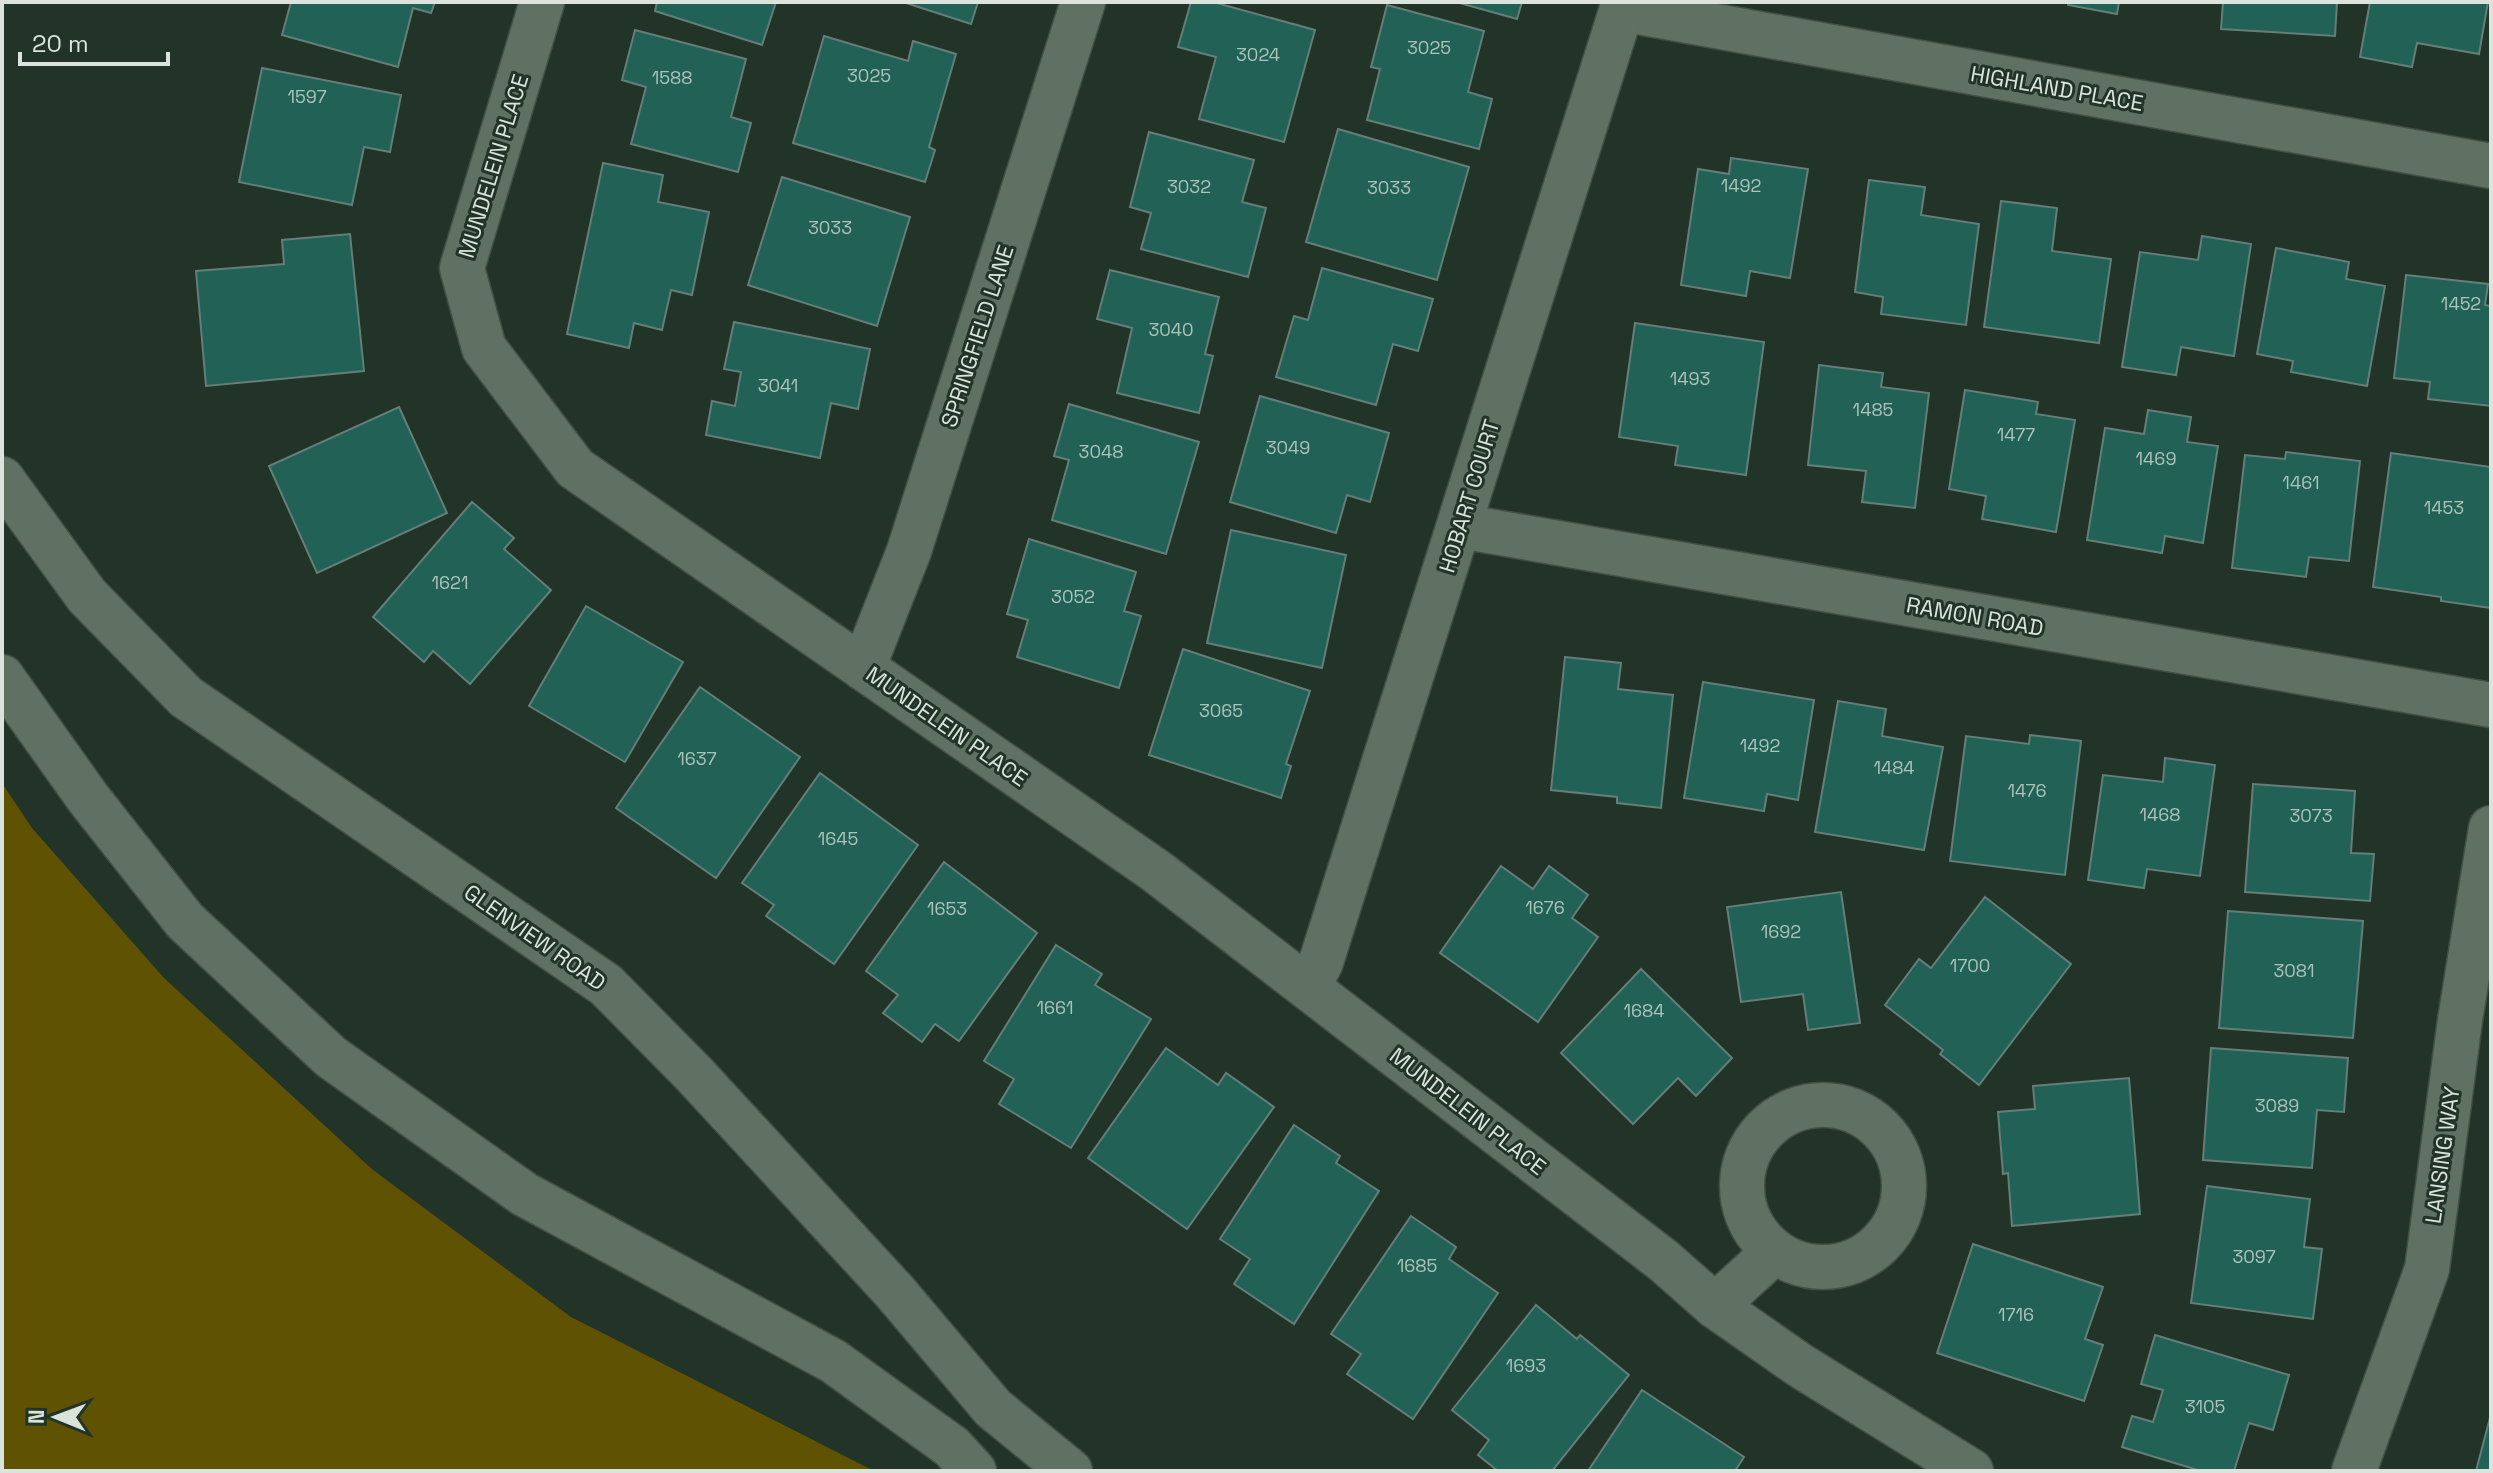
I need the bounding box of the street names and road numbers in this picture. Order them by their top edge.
street label: HIGHLAND PLACE [1968,59,2146,117]
street label: MUNDELEIN PLACE [452,71,534,261]
street label: SPRINGFIELD LANE [934,241,1020,431]
street label: HOBART COURT [1432,416,1506,576]
street label: RAMON ROAD [1904,590,2046,642]
street label: MUNDELEIN PLACE [861,660,1033,792]
street label: GLENVIEW ROAD [459,878,611,996]
street label: MUNDELEIN PLACE [1384,1041,1552,1181]
street label: LANSING WAY [2419,1084,2466,1225]

